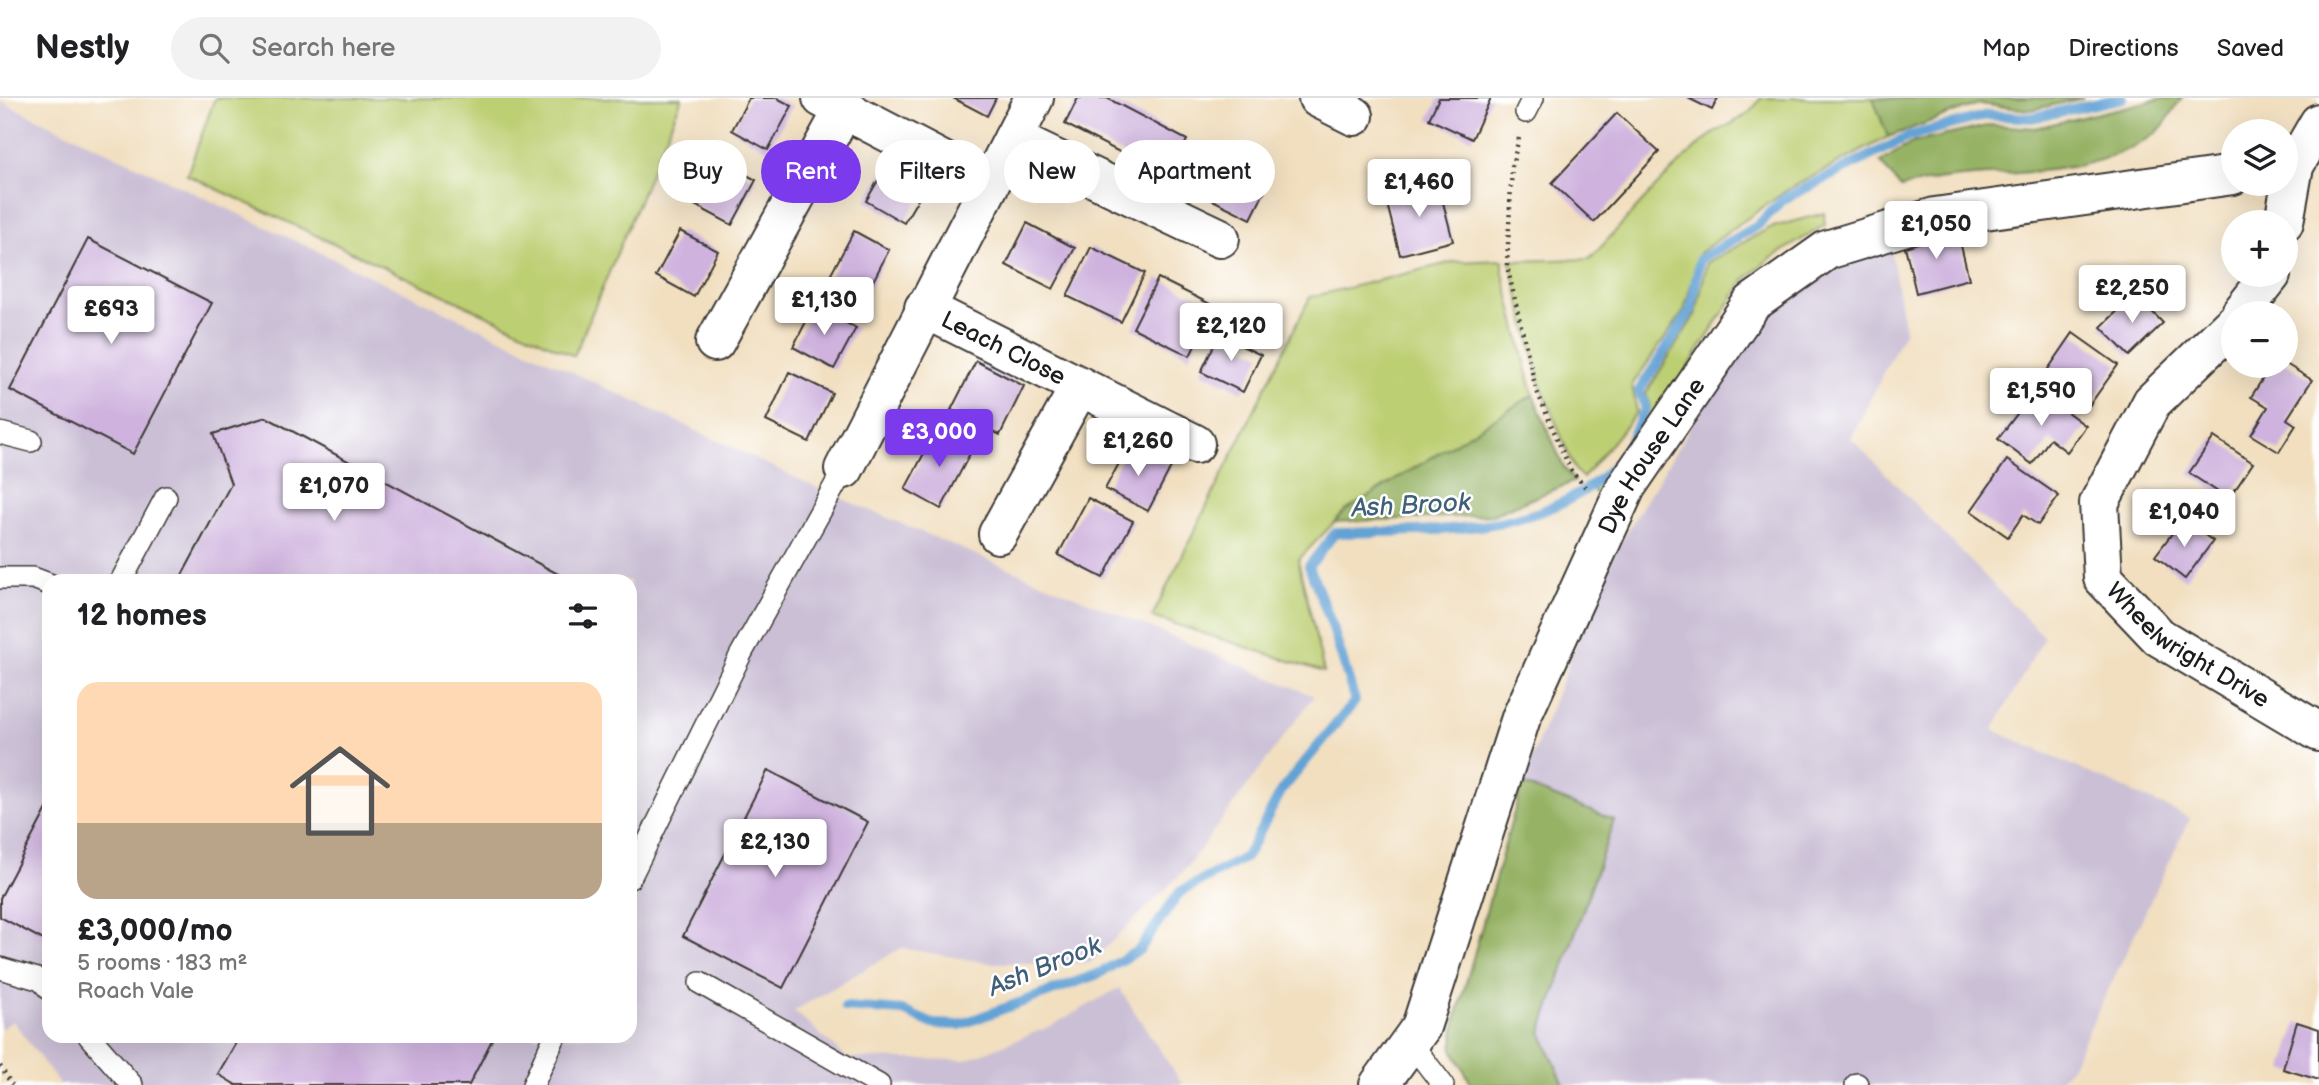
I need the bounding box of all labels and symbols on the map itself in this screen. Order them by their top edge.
pin: £1,460 [1362,159,1476,219]
pin: £1,050 [1879,202,1993,261]
pin: £2,250 [2075,266,2189,325]
pin: £1,130 [767,278,881,337]
pin: £693 [70,286,152,346]
pin: £2,120 [1174,303,1288,363]
street label: Leach Close [936,305,1071,391]
pin: £1,590 [1984,368,2098,428]
street label: Dye House Lane [1592,372,1711,538]
pin: £3,000 [882,410,996,469]
pin: £1,260 [1081,418,1195,478]
pin: £1,070 [277,464,391,523]
water label: Ash Brook [1349,487,1473,525]
pin: £1,040 [2127,490,2241,549]
street label: Wheelwright Drive [2100,576,2275,714]
pin: £2,130 [718,820,832,879]
water label: Ash Brook [982,930,1107,1004]

